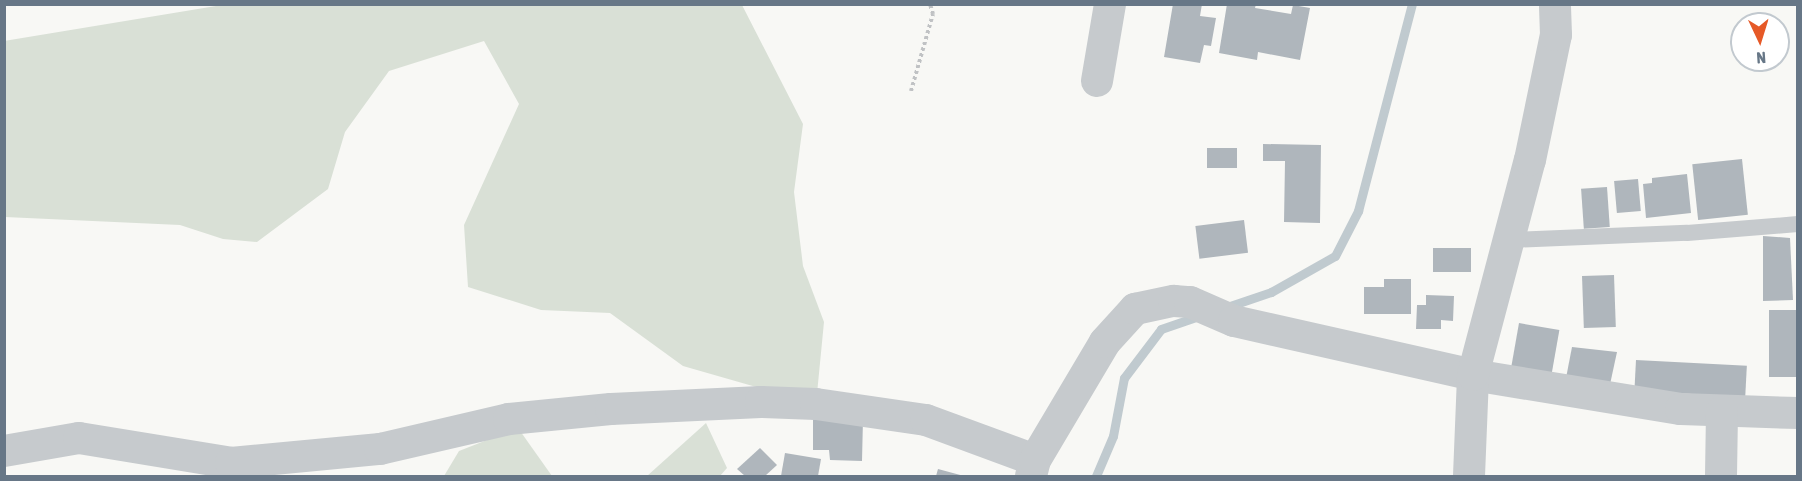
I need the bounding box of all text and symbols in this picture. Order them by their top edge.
north arrow [1730,12,1790,72]
text: N [1756,49,1766,67]

